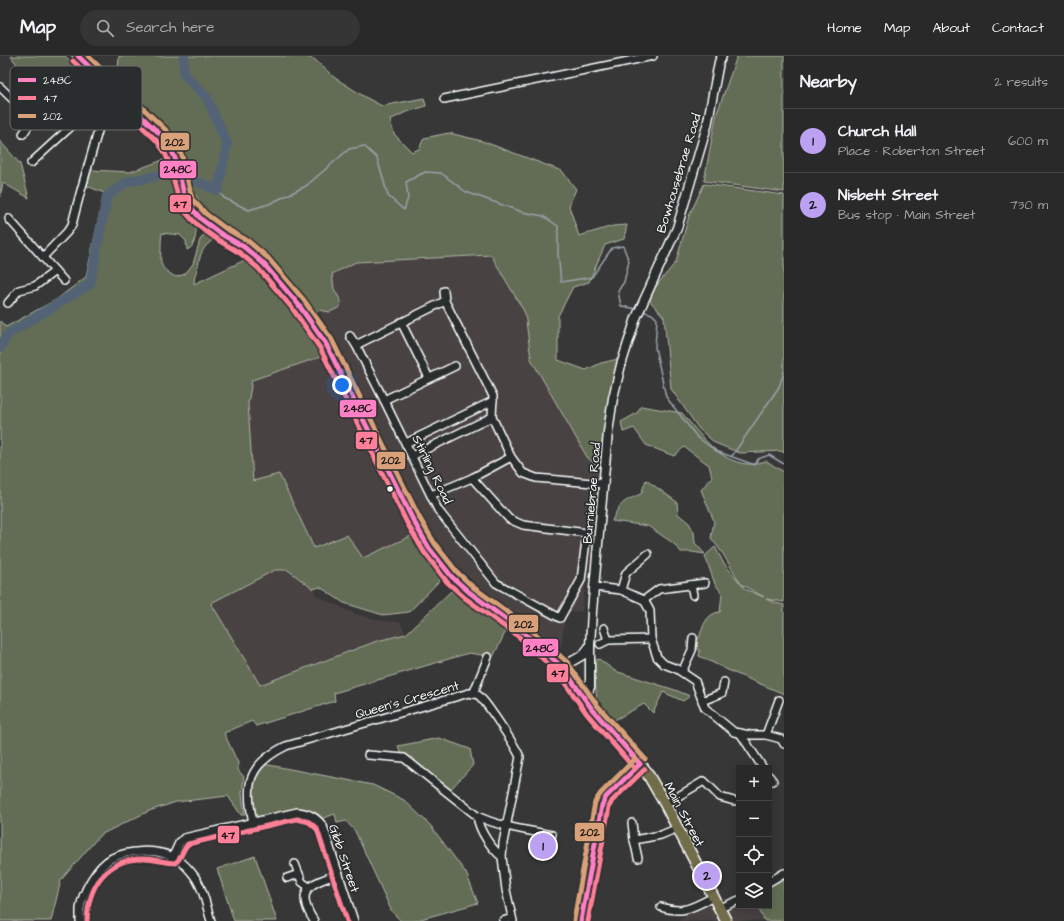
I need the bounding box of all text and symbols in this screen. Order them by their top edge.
search box [80,10,360,46]
text: Map [20,14,56,41]
icon: search [94,17,116,39]
text: Search here [126,17,215,38]
text: Home [827,18,862,38]
text: Map [884,18,910,38]
text: About [932,18,970,38]
text: Contact [992,18,1044,38]
legend [10,66,142,130]
text: Nearby [800,70,857,94]
text: 248C [43,73,72,88]
text: 2 results [994,73,1048,91]
text: 47 [43,91,57,106]
text: 202 [43,109,63,124]
street label: Bowhousebrae Road [652,111,706,235]
text: Church Hall [838,121,916,142]
line badge: 202 [160,132,190,151]
text: 1 [812,132,814,150]
text: 600 m [1008,132,1048,150]
text: 202 [164,135,185,150]
text: Place · Roberton Street [838,142,985,160]
line badge: 248C [159,160,197,179]
text: 248C [163,162,193,177]
text: Nisbett Street [838,185,938,206]
line badge: 47 [169,194,192,213]
text: 2 [809,196,817,214]
text: 730 m [1010,196,1048,214]
text: 47 [173,197,187,212]
text: Bus stop · Main Street [838,206,975,224]
your location [332,375,352,395]
line badge: 248C [339,399,377,418]
text: 248C [343,401,373,416]
line badge: 47 [355,431,378,450]
street label: Stirling Road [407,432,457,508]
text: 47 [359,433,373,448]
street label: Burniebrae Road [579,441,605,545]
line badge: 202 [376,451,406,470]
text: 202 [380,453,401,468]
unlabelled marker [385,484,395,494]
line badge: 202 [508,614,539,633]
text: 202 [513,617,534,632]
line badge: 248C [522,638,559,657]
text: 248C [525,641,555,656]
line badge: 47 [546,663,569,683]
text: 47 [551,666,565,681]
street label: Queen's Crescent [353,676,462,723]
map controls [736,765,772,909]
button: + [736,765,772,801]
street label: Main Street [659,779,709,851]
button: − [736,801,772,837]
street label: Gibb Street [324,822,364,895]
line badge: 202 [574,822,605,842]
line badge: 47 [217,825,240,844]
text: 202 [579,825,600,840]
text: 47 [221,828,235,843]
pin: 1 [530,831,556,861]
button: locate [736,837,772,873]
pin: 2 [694,861,720,891]
button: layers [736,873,772,909]

